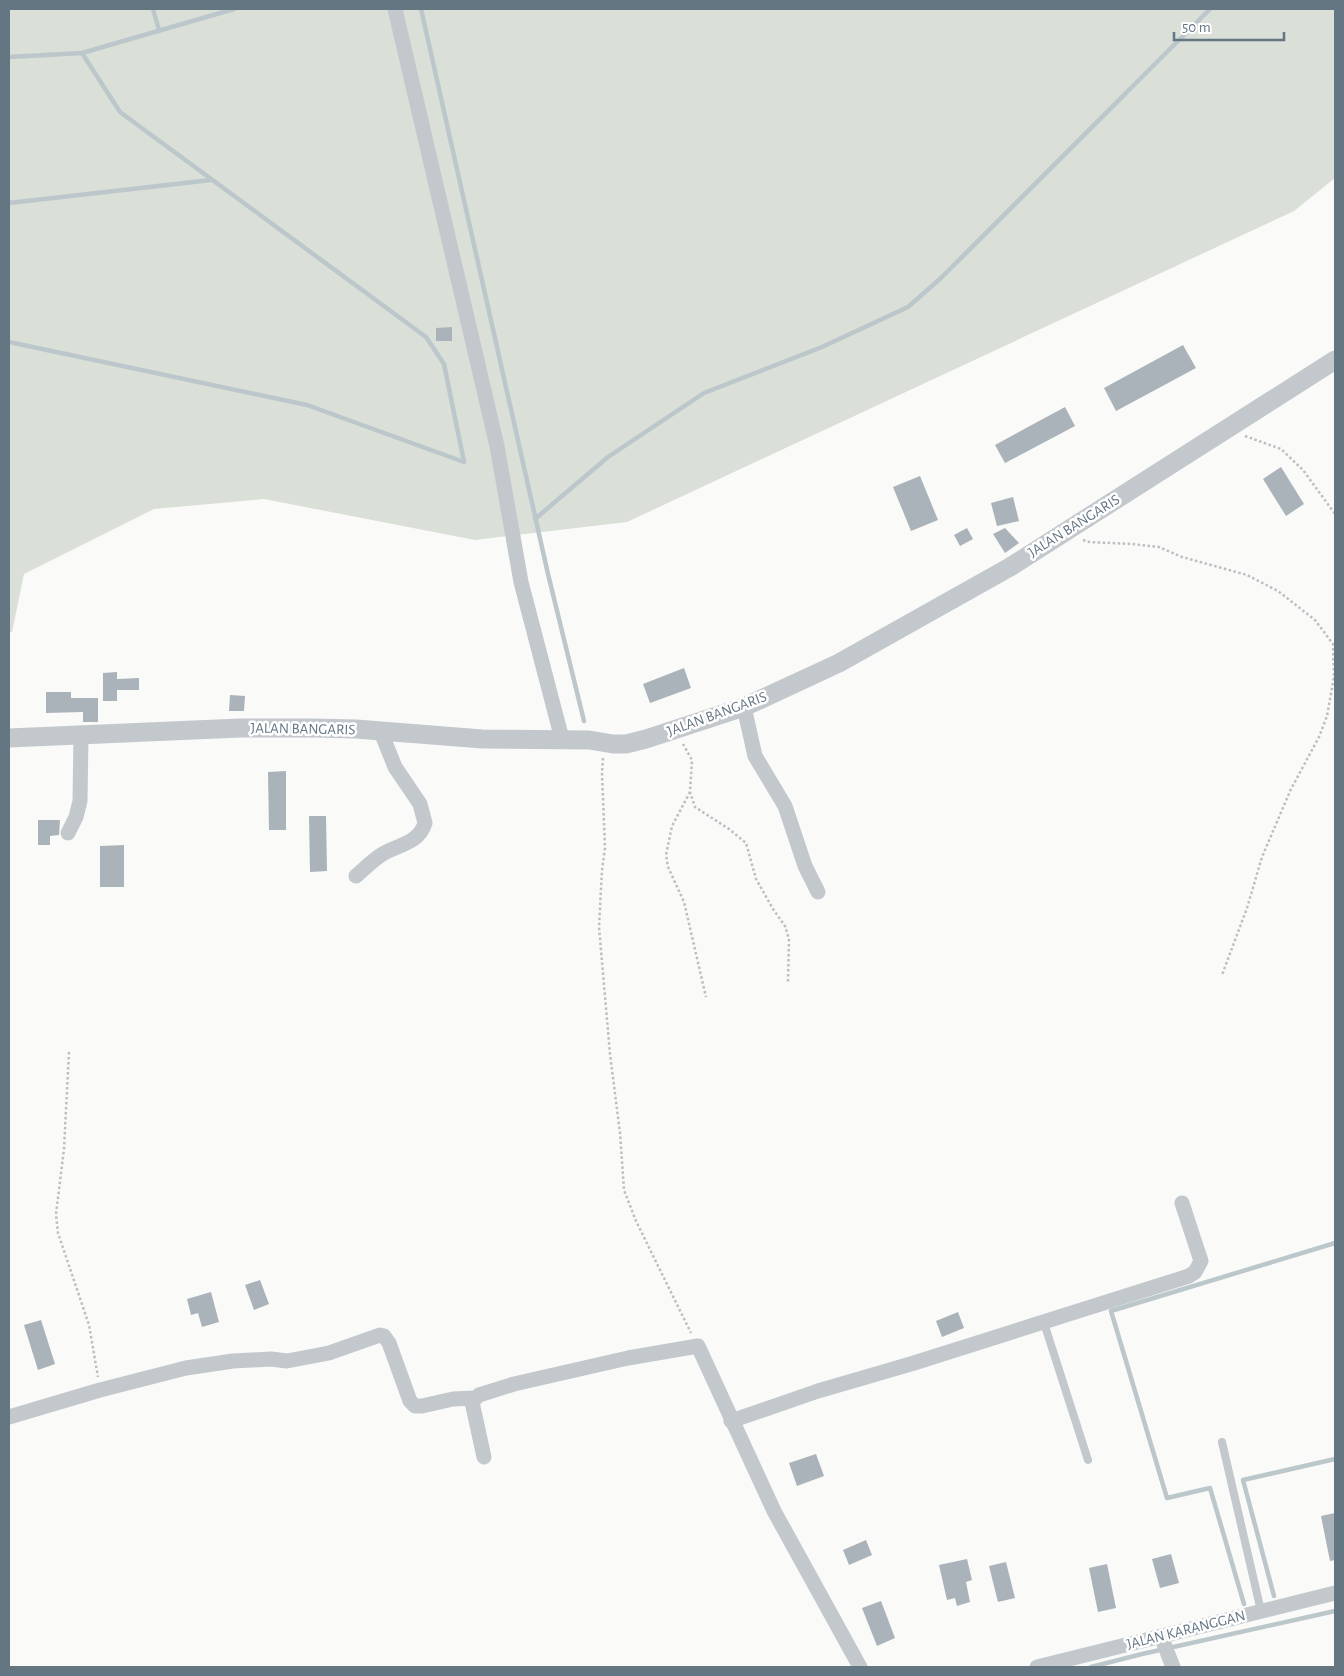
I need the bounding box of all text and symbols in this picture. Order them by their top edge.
scale bar [1174,10,1284,42]
text: 50 m [1182,20,1211,35]
street label: JALAN BANGARIS [1026,492,1122,560]
street label: JALAN BANGARIS [665,689,769,739]
street label: JALAN BANGARIS [250,721,356,737]
street label: JALAN KARANGGAN [1125,1608,1247,1652]

